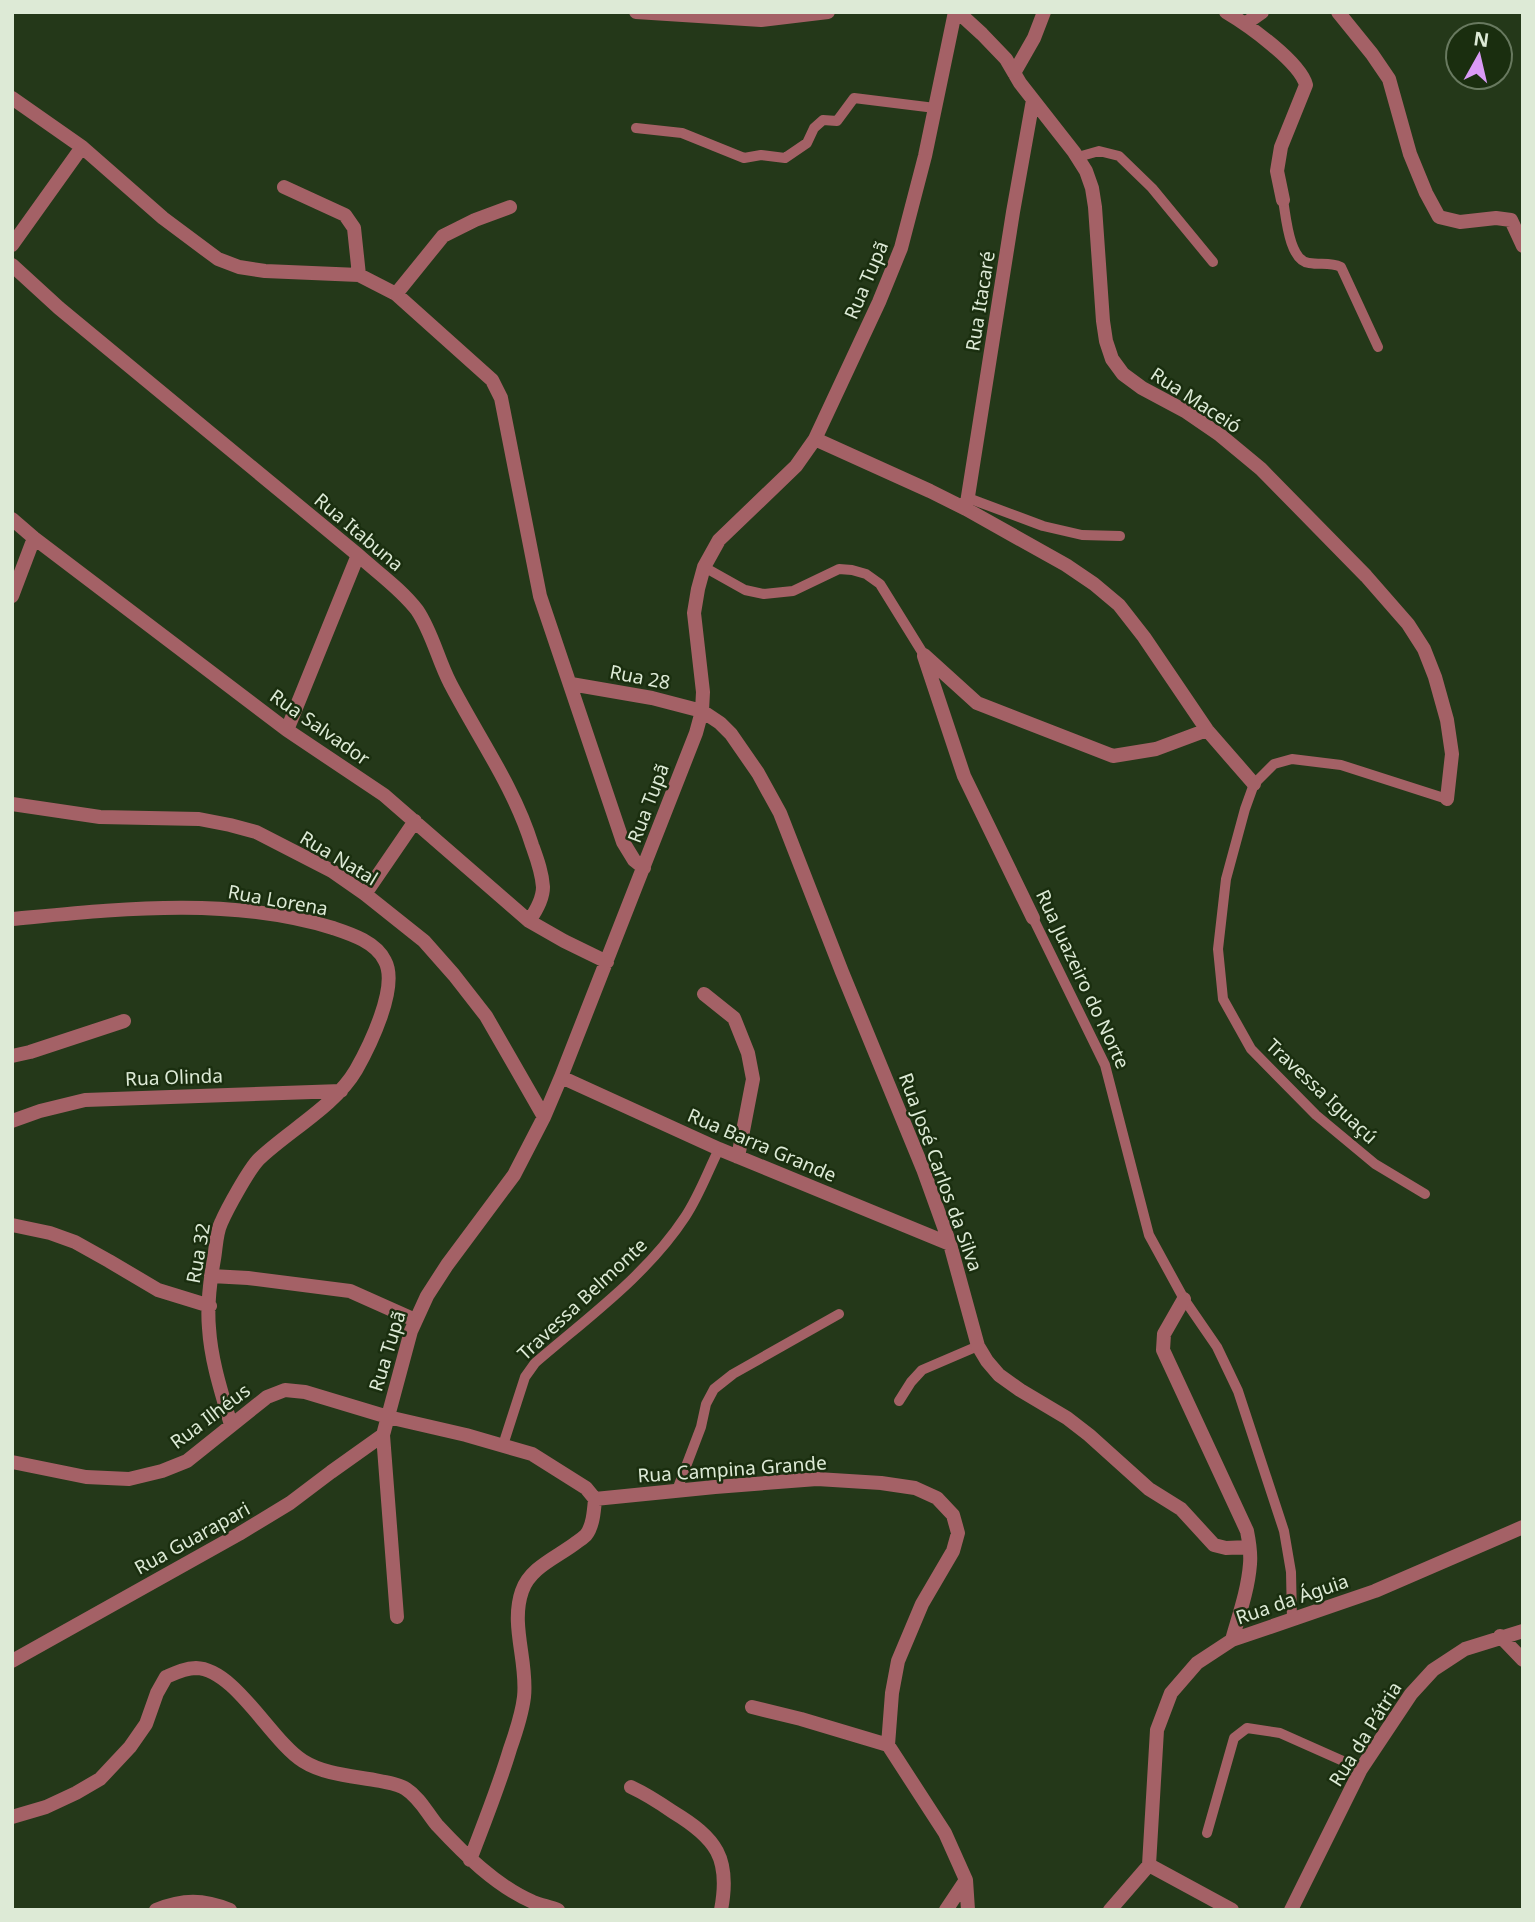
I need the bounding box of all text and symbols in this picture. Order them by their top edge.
north arrow [1444,21,1514,91]
text: N [1472,25,1491,53]
street label: Rua Tupã [838,237,894,323]
street label: Rua Itacaré [959,249,1001,353]
street label: Rua Maceió [1146,361,1246,439]
street label: Rua Itabuna [309,487,409,577]
street label: Rua 28 [608,658,672,696]
street label: Rua Salvador [265,683,375,771]
street label: Rua Tupã [621,760,675,846]
street label: Rua Natal [295,825,383,891]
street label: Rua Lorena [226,878,330,922]
street label: Rua Juazeiro do Norte [1030,885,1136,1073]
street label: Travessa Iguaçú [1261,1033,1383,1149]
street label: Rua Olinda [125,1062,223,1092]
street label: Rua José Carlos da Silva [893,1069,989,1275]
street label: Rua Barra Grande [684,1102,840,1188]
street label: Rua 32 [180,1221,216,1285]
street label: Travessa Belmonte [512,1232,652,1366]
street label: Rua Tupã [362,1308,412,1394]
street label: Rua Ilhéus [165,1377,255,1455]
street label: Rua Campina Grande [637,1449,827,1489]
street label: Rua Guarapari [129,1495,255,1581]
street label: Rua da Águia [1232,1568,1352,1630]
street label: Rua da Pátria [1322,1677,1408,1791]

